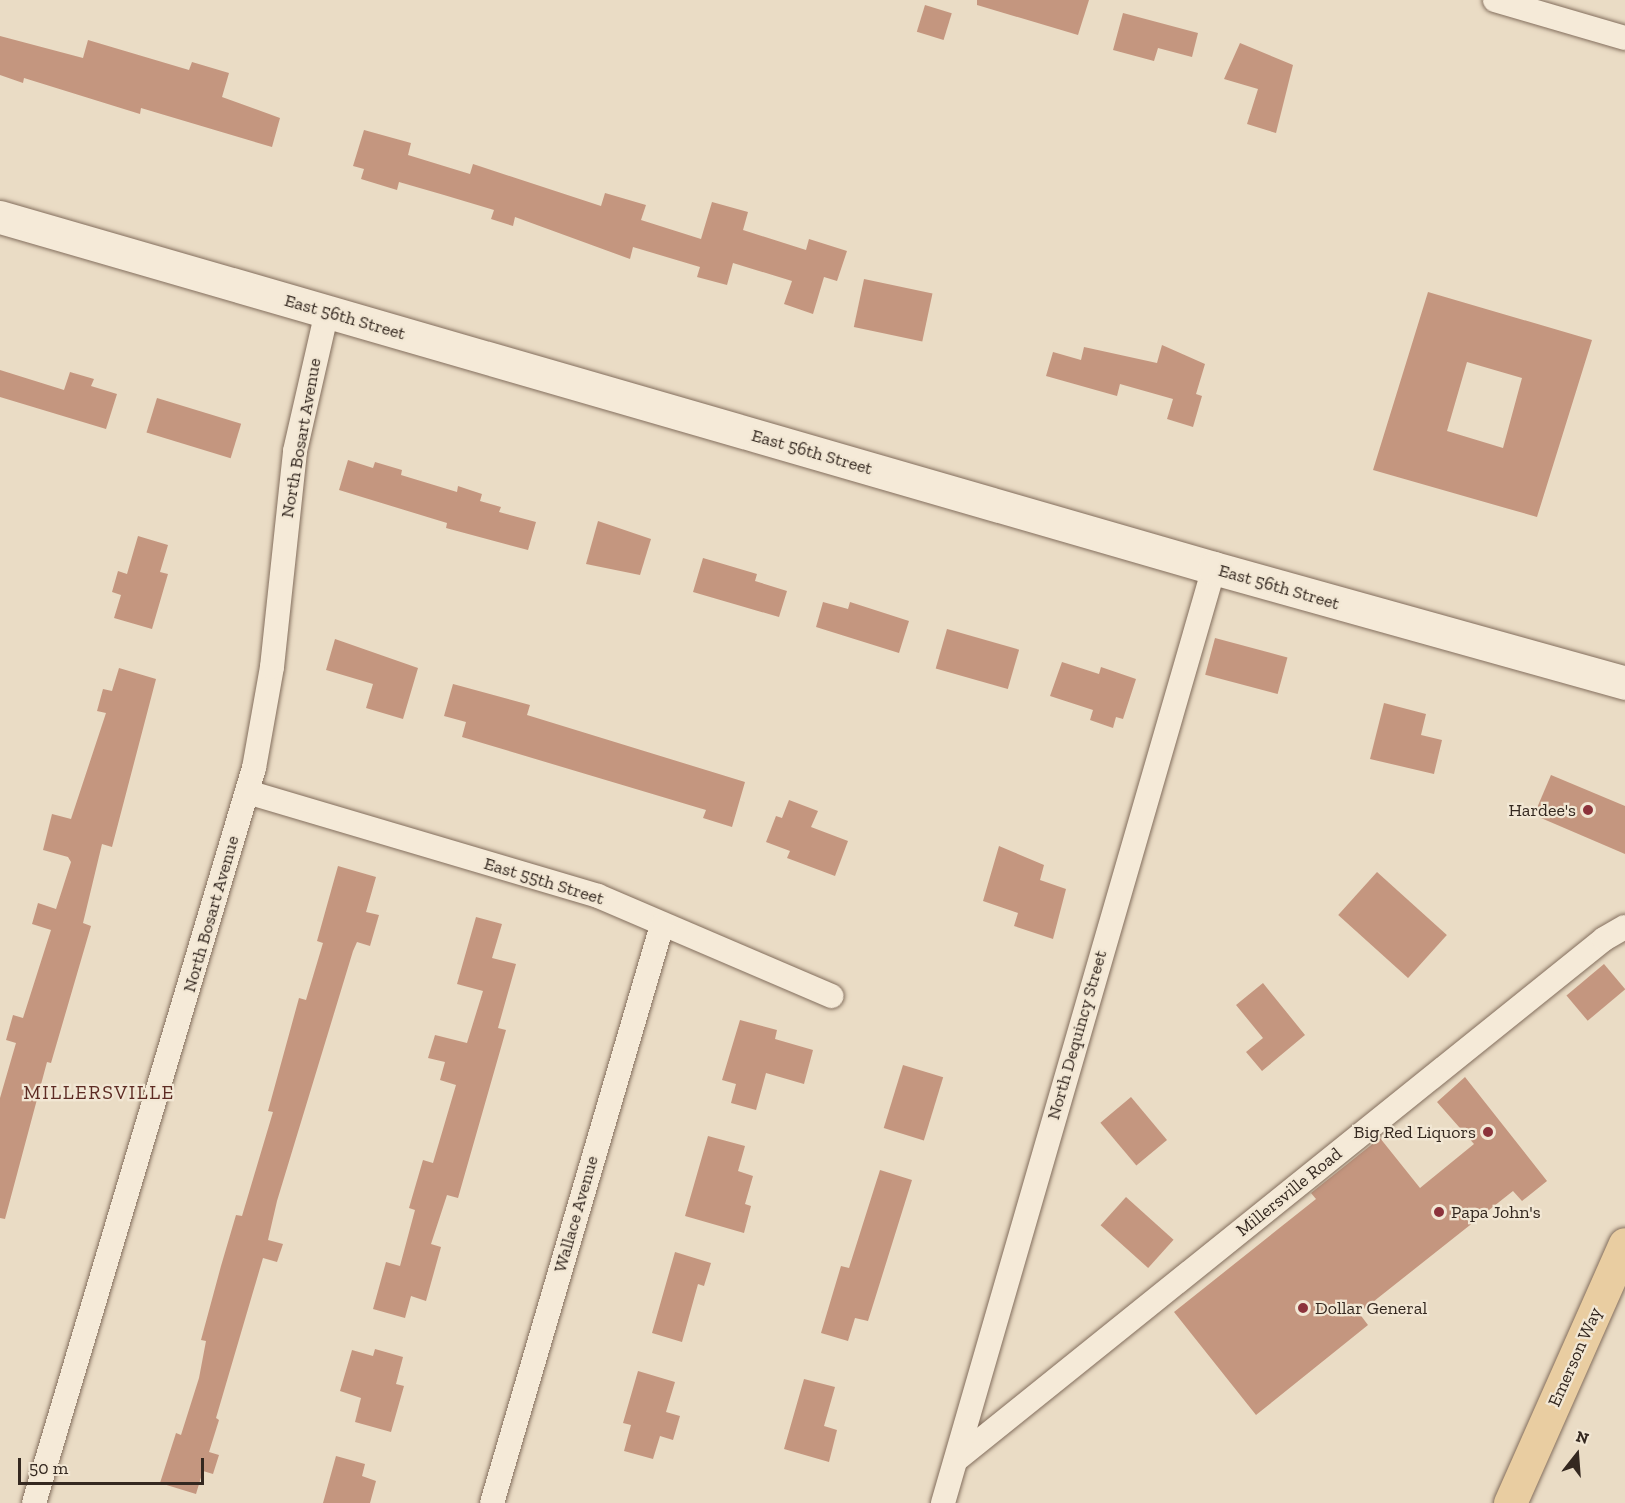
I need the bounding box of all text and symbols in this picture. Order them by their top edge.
street label: East 56th Street [282,289,408,345]
street label: North Bosart Avenue [276,356,326,520]
street label: East 56th Street [749,424,875,480]
street label: East 56th Street [1216,559,1342,615]
place label: Hardee's [1508,799,1576,821]
marker: Hardee's [1581,803,1595,817]
street label: North Bosart Avenue [178,833,244,995]
street label: East 55th Street [481,852,607,910]
street label: North Dequincy Street [1042,948,1112,1122]
district label: MILLERSVILLE [23,1080,175,1104]
place label: Big Red Liquors [1354,1121,1476,1143]
marker: Big Red Liquors [1481,1125,1495,1139]
street label: Millersville Road [1232,1143,1346,1241]
street label: Wallace Avenue [549,1153,603,1275]
place label: Papa John's [1451,1201,1541,1223]
marker: Papa John's [1432,1205,1446,1219]
place label: Dollar General [1315,1297,1428,1319]
marker: Dollar General [1296,1301,1310,1315]
street label: Emerson Way [1543,1304,1607,1410]
north arrow [1547,1425,1607,1485]
text: N [1574,1426,1591,1448]
scale bar [21,1446,207,1484]
text: 50 m [29,1457,68,1479]

